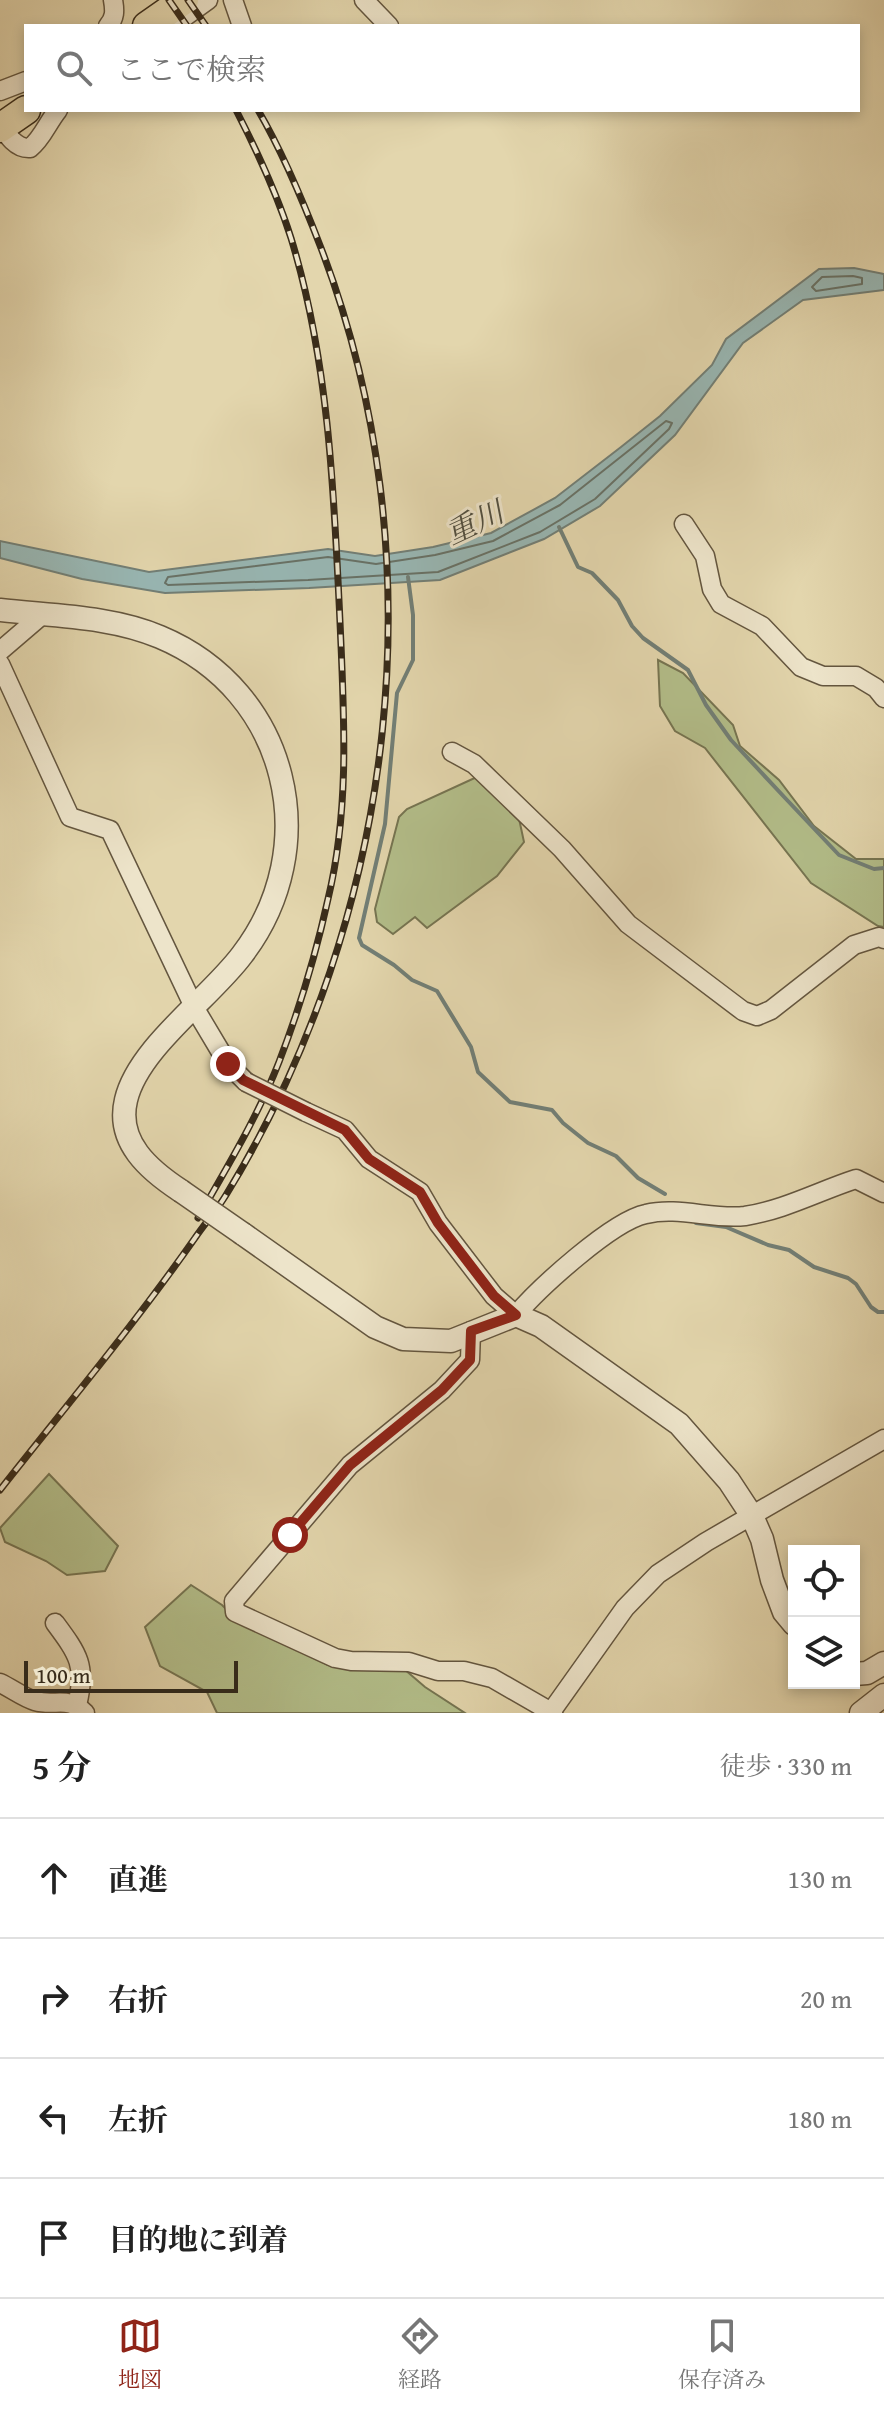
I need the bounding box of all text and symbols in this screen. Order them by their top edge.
search box [24,24,860,112]
icon: search [52,46,96,90]
text: ここで検索 [116,47,266,91]
water label: 重川 [438,488,513,555]
route end [210,1046,246,1082]
route start [272,1517,308,1553]
map controls [788,1545,860,1689]
button: locate [788,1545,860,1617]
button: layers [788,1617,860,1689]
scale bar [24,1657,238,1693]
text: 100 m [36,1659,91,1691]
text: 5 分 [32,1742,91,1791]
text: 徒歩 · 330 m [720,1746,852,1785]
icon: ahead [32,1856,76,1900]
text: 直進 [108,1857,168,1901]
text: 130 m [787,1859,852,1898]
icon: right [32,1976,76,2020]
text: 右折 [108,1977,168,2021]
text: 20 m [800,1979,852,2018]
icon: left [32,2096,76,2140]
text: 左折 [108,2097,168,2141]
text: 180 m [787,2099,852,2138]
icon: arrive [32,2216,76,2260]
text: 目的地に到着 [108,2217,288,2261]
tab: 地図 [118,2314,162,2395]
tab: 経路 [398,2314,442,2395]
tab: 保存済み [678,2314,766,2395]

